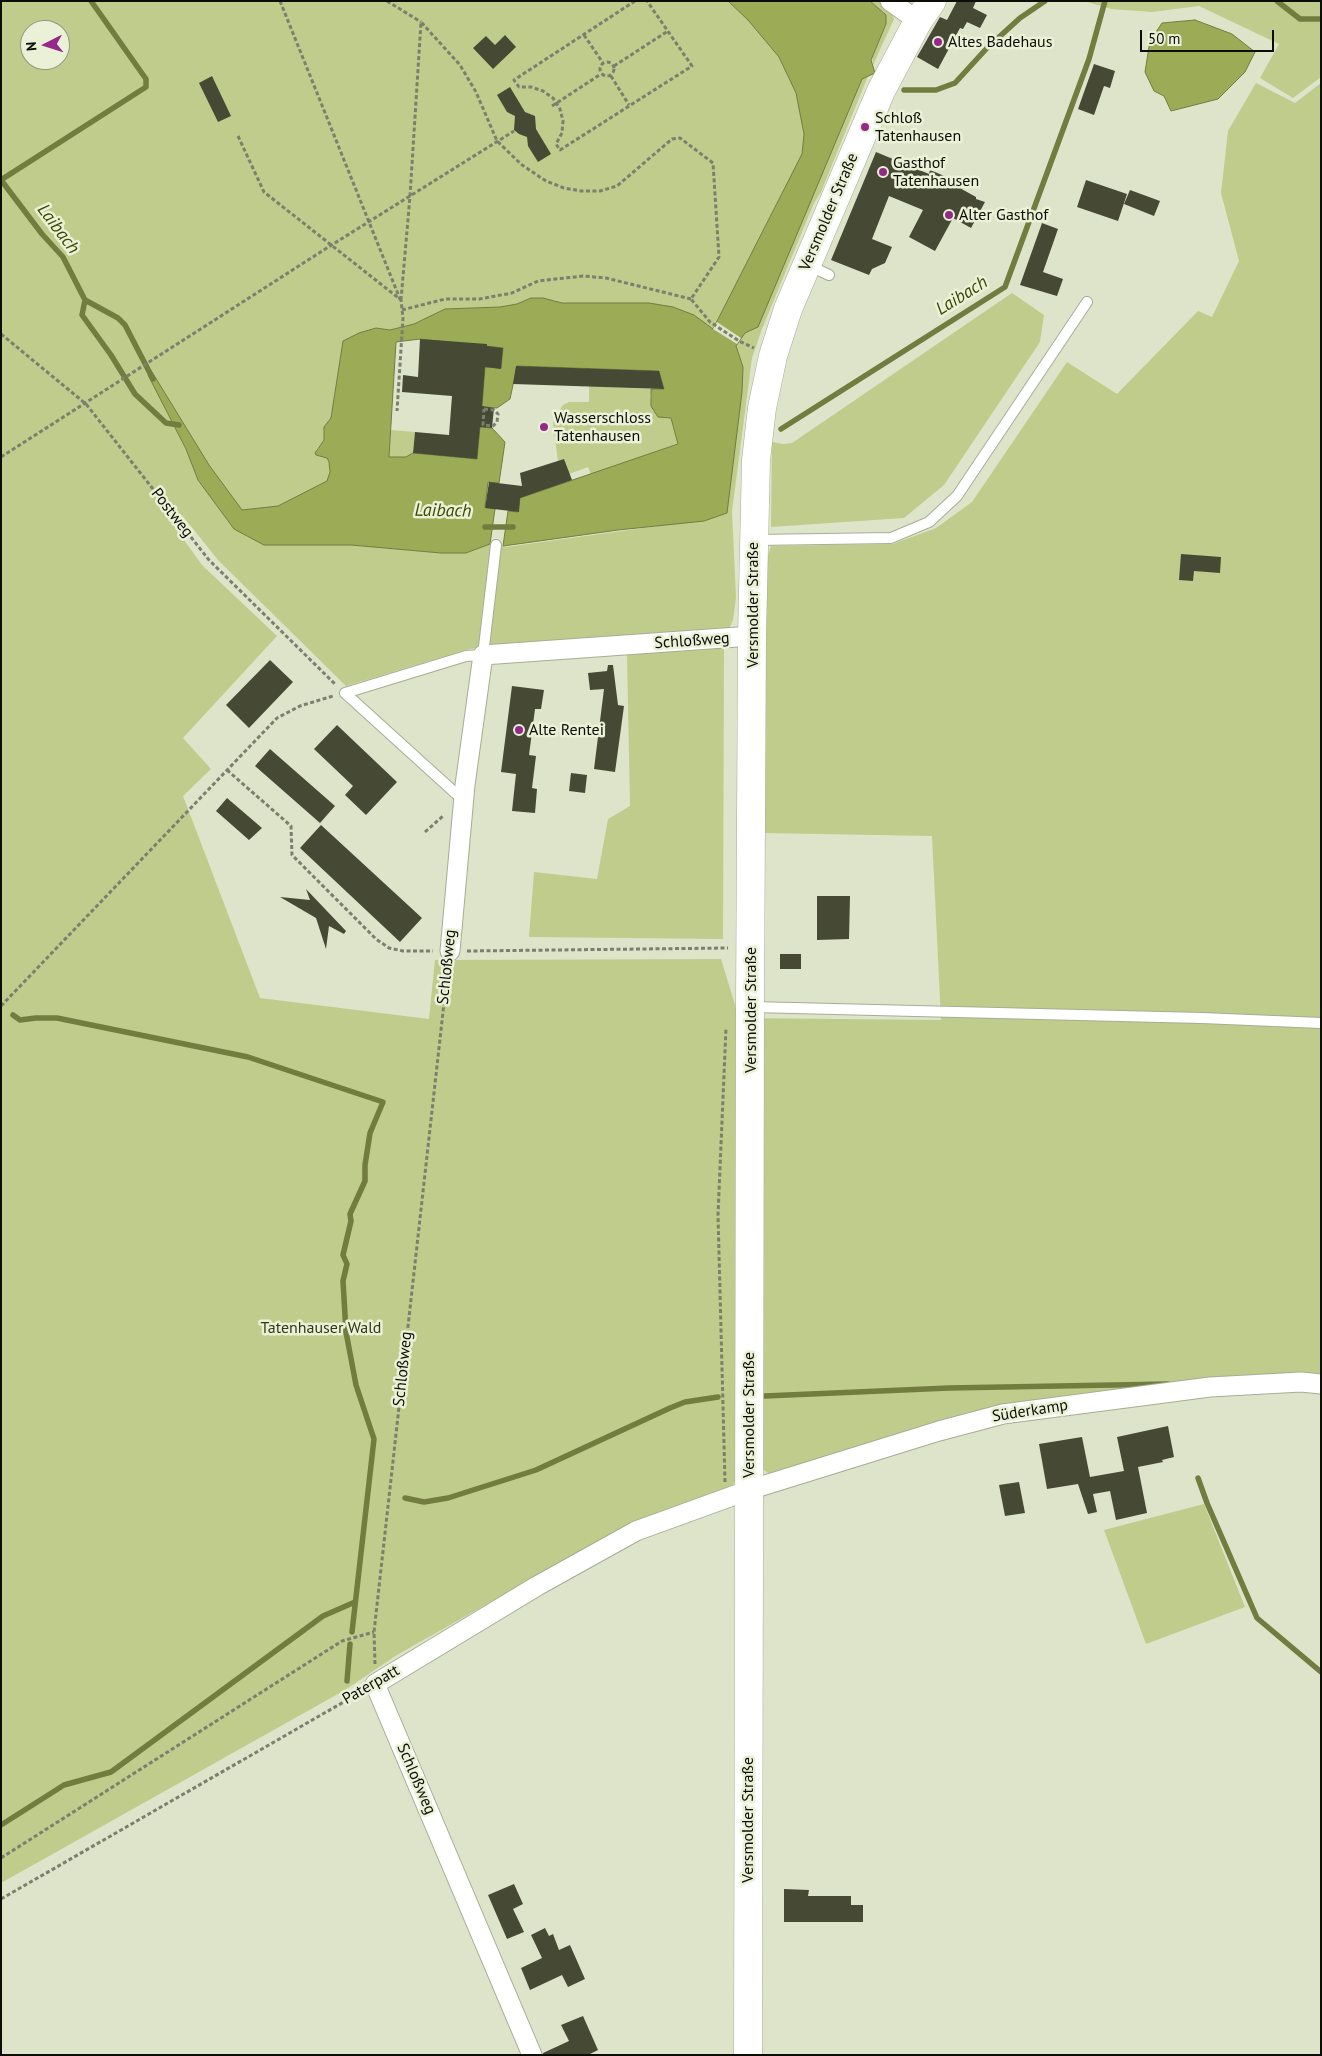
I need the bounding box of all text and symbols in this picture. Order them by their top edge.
north arrow [20,20,70,70]
scale bar [1142,20,1276,52]
text: 50 m [1148,29,1181,48]
place label: Altes Badehaus [948,32,1052,52]
marker: Altes Badehaus [932,36,944,48]
text: N [22,41,40,52]
place label: Schloß Tatenhausen [875,108,961,146]
marker: Schloß Tatenhausen [859,121,871,133]
street label: Versmolder Straße [796,150,862,274]
place label: Gasthof Tatenhausen [893,153,979,191]
marker: Gasthof Tatenhausen [877,166,889,178]
water label: Laibach [32,200,84,258]
place label: Alter Gasthof [959,205,1048,225]
marker: Alter Gasthof [943,209,955,221]
water label: Laibach [932,272,992,320]
place label: Wasserschloss Tatenhausen [554,408,651,446]
marker: Wasserschloss Tatenhausen [538,421,550,433]
street label: Postweg [147,485,197,541]
water label: Laibach [414,500,472,522]
street label: Versmolder Straße [743,542,763,668]
street label: Schloßweg [654,629,730,653]
place label: Alte Rentei [529,720,604,740]
marker: Alte Rentei [513,724,525,736]
street label: Schloßweg [434,929,460,1005]
street label: Versmolder Straße [741,947,761,1073]
park label: Tatenhauser Wald [261,1318,381,1338]
street label: Schloßweg [390,1331,416,1407]
street label: Versmolder Straße [739,1352,759,1478]
street label: Süderkamp [991,1396,1069,1426]
street label: Paterpatt [339,1661,403,1709]
street label: Schloßweg [392,1741,440,1817]
street label: Versmolder Straße [738,1757,758,1883]

